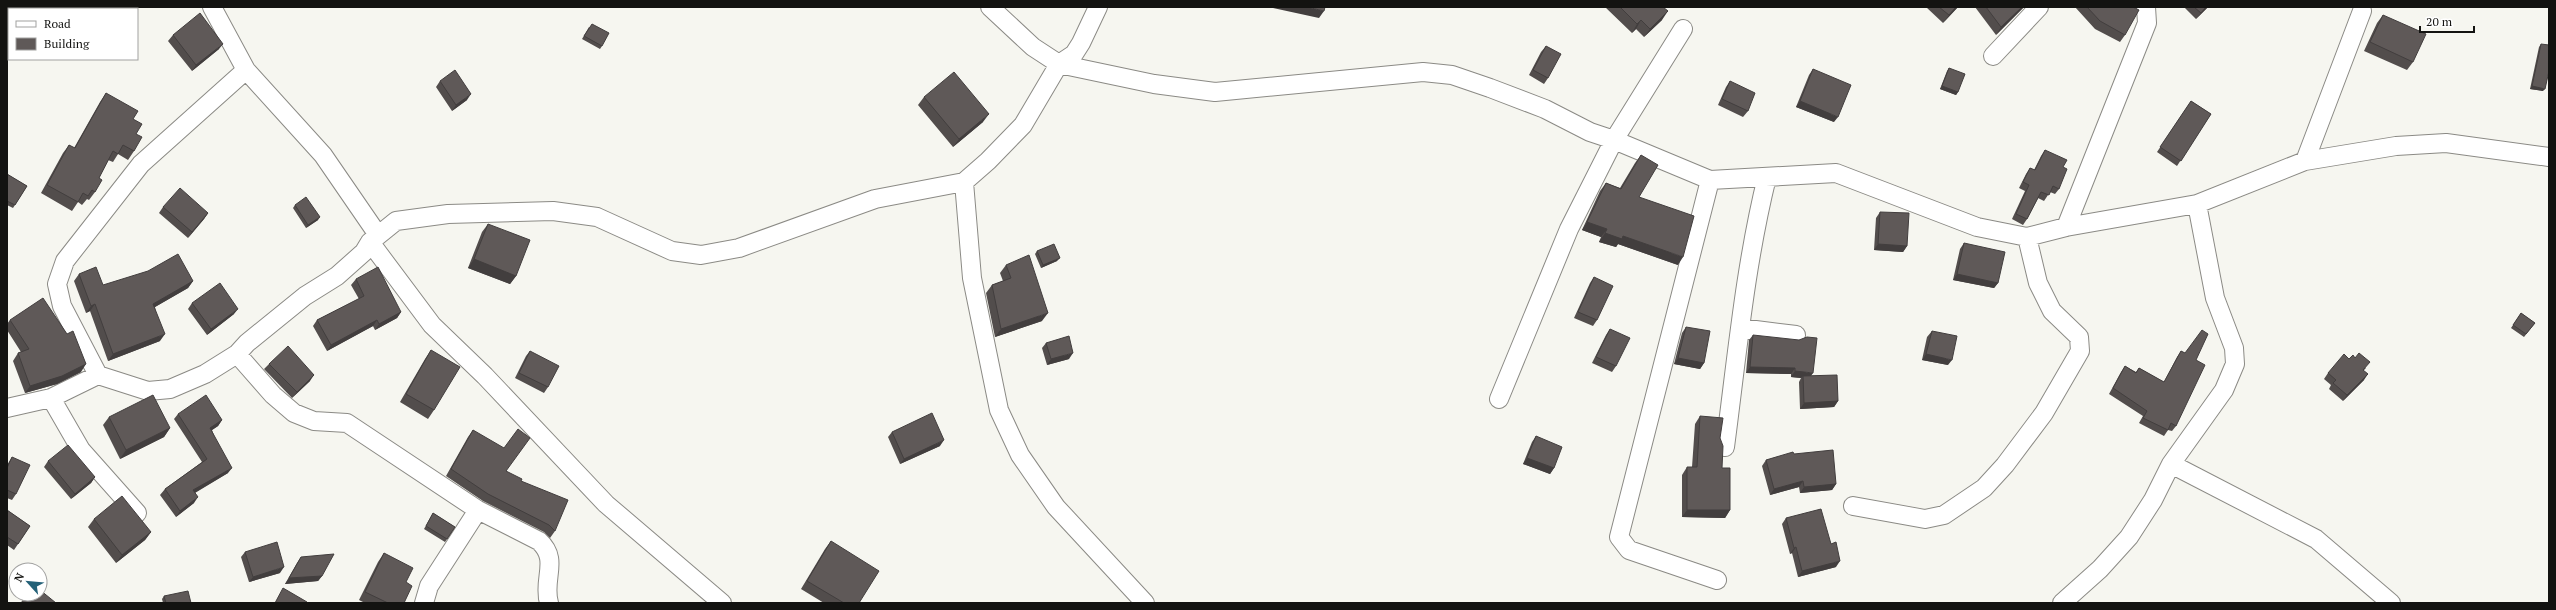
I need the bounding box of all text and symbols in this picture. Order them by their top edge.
legend [8,8,138,60]
scale bar [2420,8,2474,34]
text: 20 m [2426,14,2453,29]
text: Road [44,16,71,31]
text: Building [44,36,90,51]
north arrow [8,562,48,602]
text: N [11,570,28,584]

